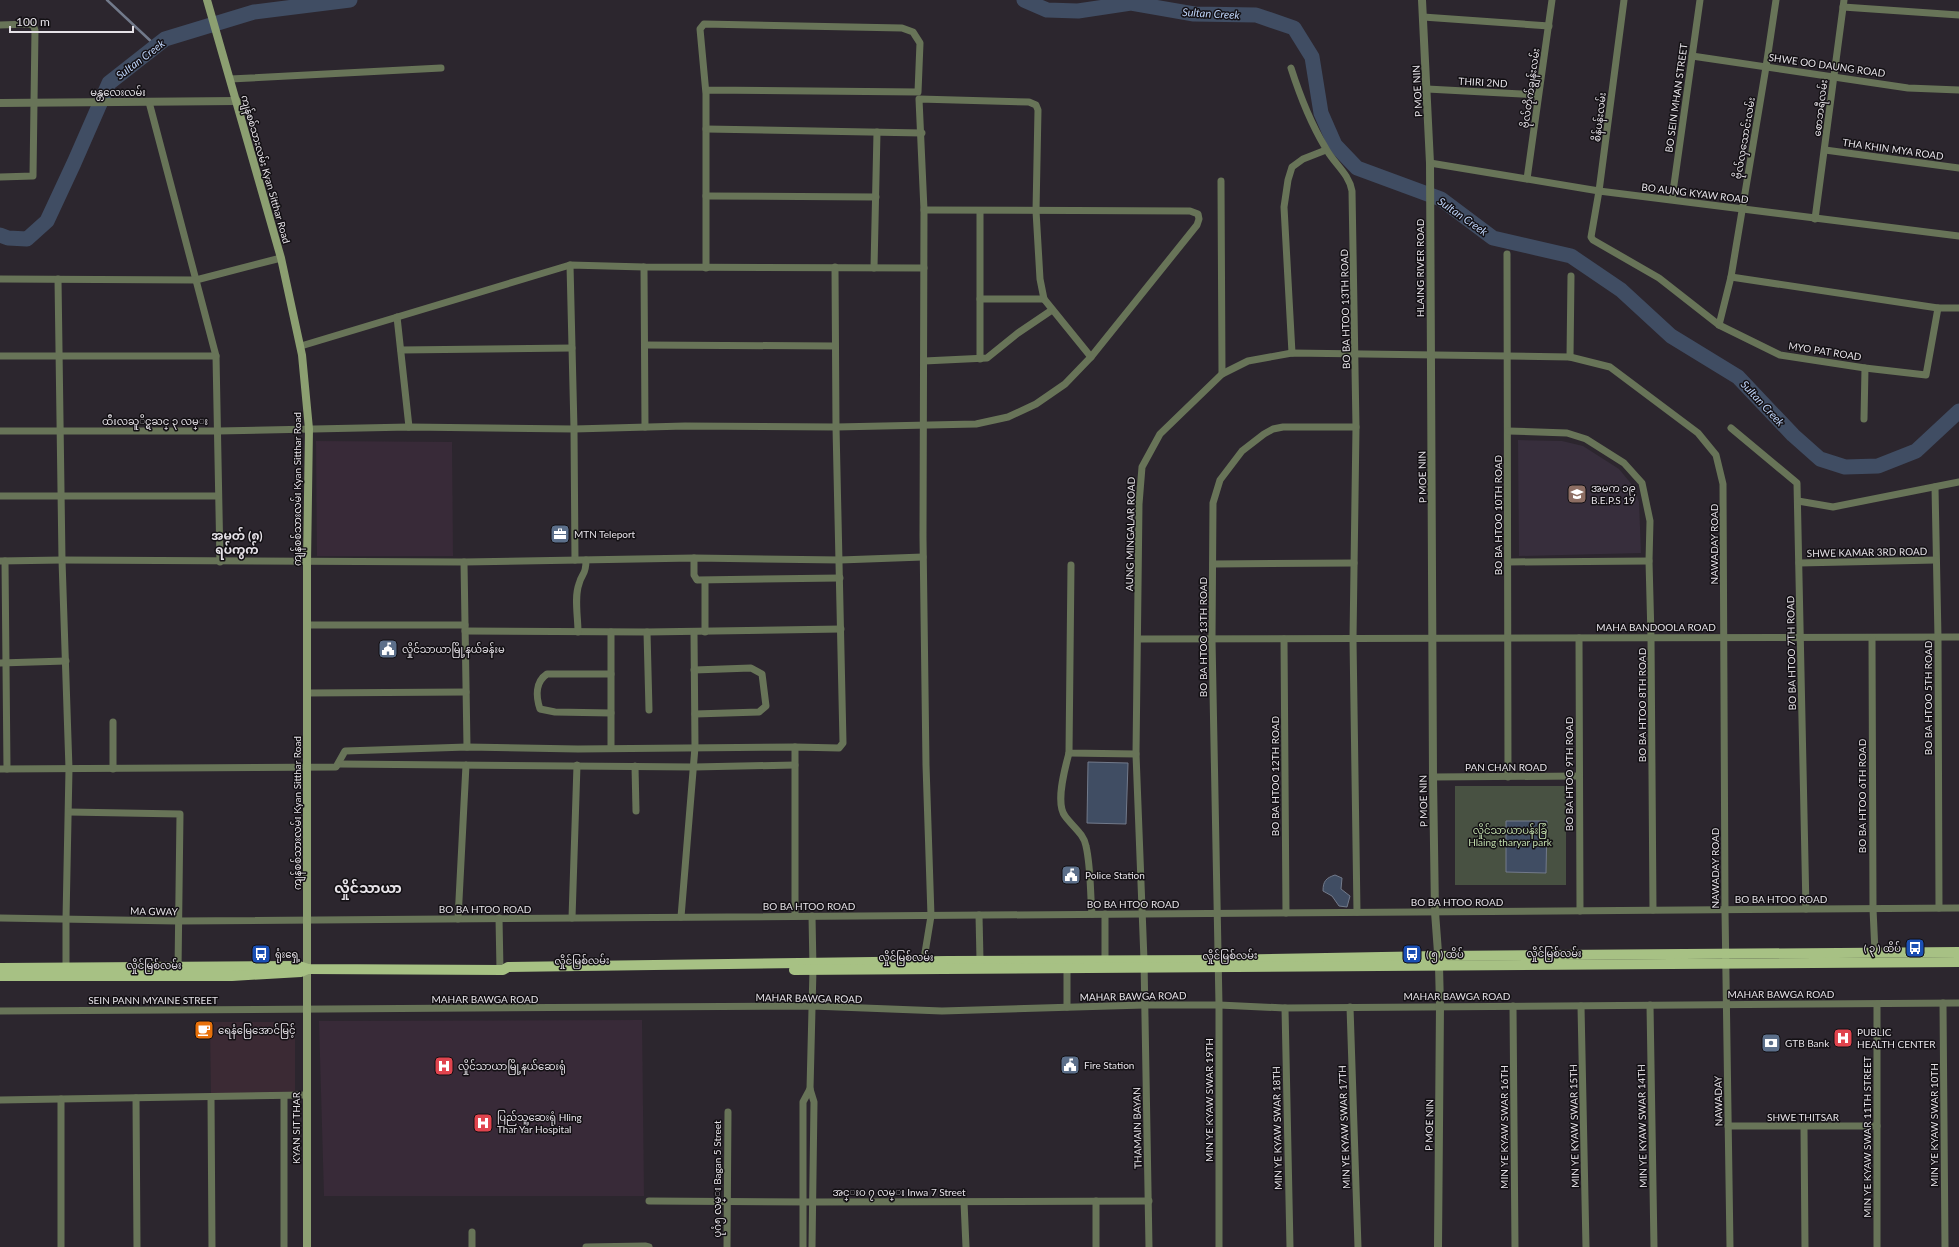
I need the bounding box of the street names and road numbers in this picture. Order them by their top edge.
street label: BO SEIN MHAN STREET [1662,43,1690,153]
street label: ဗိုလ်တိုက်ချွန်းလမ်း [1517,47,1546,129]
street label: SHWE OO DAUNG ROAD [1768,51,1886,79]
street label: P MOE NIN [1410,65,1424,117]
street label: THIRI 2ND [1458,75,1508,89]
street label: စောဘရီလမ်း [1810,79,1832,137]
street label: မန္တလေးလမ်း [90,85,146,101]
street label: စိန်ပန်းလမ်း [1589,91,1611,143]
street label: ကျန်စစ်သားလမ်း Kyan Sitthar Road [236,93,294,245]
street label: ဗိုလ်လှသောင်းလမ်း [1730,96,1760,180]
street label: THA KHIN MYA ROAD [1842,136,1945,162]
street label: BO AUNG KYAW ROAD [1641,180,1750,206]
street label: HLAING RIVER ROAD [1414,218,1426,317]
street label: BO BA HTOO 13TH ROAD [1338,248,1352,369]
street label: MYO PAT ROAD [1788,339,1863,363]
street label: ကျန်စစ်သားလမ်း Kyan Sitthar Road [290,412,306,566]
street label: ထီးလႀူိင္ရႀင္ ၃ လမ္း [102,414,208,430]
street label: P MOE NIN [1416,451,1428,503]
street label: BO BA HTOO 10TH ROAD [1492,454,1504,575]
street label: AUNG MINGALAR ROAD [1123,476,1137,591]
street label: NAWADAY ROAD [1708,503,1720,584]
street label: SHWE KAMAR 3RD ROAD [1807,545,1928,559]
street label: BO BA HTOO 13TH ROAD [1197,576,1209,697]
street label: BO BA HTOO 7TH ROAD [1784,595,1798,710]
street label: MAHA BANDOOLA ROAD [1596,621,1716,633]
street label: BO BA HTOO 5TH ROAD [1922,640,1934,755]
street label: BO BA HTOO 8TH ROAD [1636,647,1648,762]
street label: BO BA HTOO 12TH ROAD [1269,715,1281,836]
street label: BO BA HTOO 9TH ROAD [1563,716,1575,831]
street label: ကျန်စစ်သားလမ်း Kyan Sitthar Road [290,736,306,890]
street label: BO BA HTOO 6TH ROAD [1856,738,1868,853]
street label: PAN CHAN ROAD [1465,761,1547,773]
street label: P MOE NIN [1417,775,1429,827]
street label: NAWADAY ROAD [1709,827,1721,908]
street label: BO BA HTOO ROAD [1735,893,1828,905]
street label: BO BA HTOO ROAD [1411,896,1504,908]
street label: BO BA HTOO ROAD [1087,898,1180,910]
street label: BO BA HTOO ROAD [763,900,856,912]
street label: BO BA HTOO ROAD [439,903,532,915]
street label: MA GWAY [130,905,179,917]
street label: လှိုင်မြစ်လမ်း [1526,946,1582,962]
street label: လှိုင်မြစ်လမ်း [1202,948,1258,964]
street label: လှိုင်မြစ်လမ်း [878,950,934,966]
street label: လှိုင်မြစ်လမ်း [554,953,610,969]
street label: လှိုင်မြစ်လမ်း [126,958,182,974]
street label: MAHAR BAWGA ROAD [1728,988,1835,1000]
street label: MAHAR BAWGA ROAD [1079,989,1187,1003]
street label: MAHAR BAWGA ROAD [1404,990,1511,1002]
street label: MAHAR BAWGA ROAD [755,991,863,1005]
street label: MAHAR BAWGA ROAD [432,993,539,1005]
street label: SEIN PANN MYAINE STREET [88,994,218,1006]
street label: MIN YE KYAW SWAR 19TH [1203,1038,1215,1162]
street label: MIN YE KYAW SWAR 11TH STREET [1861,1056,1873,1218]
street label: MIN YE KYAW SWAR 10TH [1928,1063,1940,1187]
street label: MIN YE KYAW SWAR 15TH [1567,1064,1581,1188]
street label: MIN YE KYAW SWAR 14TH [1635,1064,1649,1188]
street label: MIN YE KYAW SWAR 17TH [1336,1065,1352,1189]
street label: MIN YE KYAW SWAR 16TH [1498,1065,1510,1189]
street label: MIN YE KYAW SWAR 18TH [1270,1066,1284,1190]
street label: NAWADAY [1712,1075,1724,1126]
street label: THAMAIN BAYAN [1130,1087,1144,1169]
street label: KYAN SIT THAR [290,1091,302,1164]
street label: P MOE NIN [1423,1099,1435,1151]
street label: SHWE THITSAR [1767,1111,1840,1123]
street label: ပုဂံ၅ လမ္း Bagan 5 Street [711,1120,726,1238]
street label: အင္းဝ ၇ လမ္း Inwa 7 Street [832,1186,966,1201]

